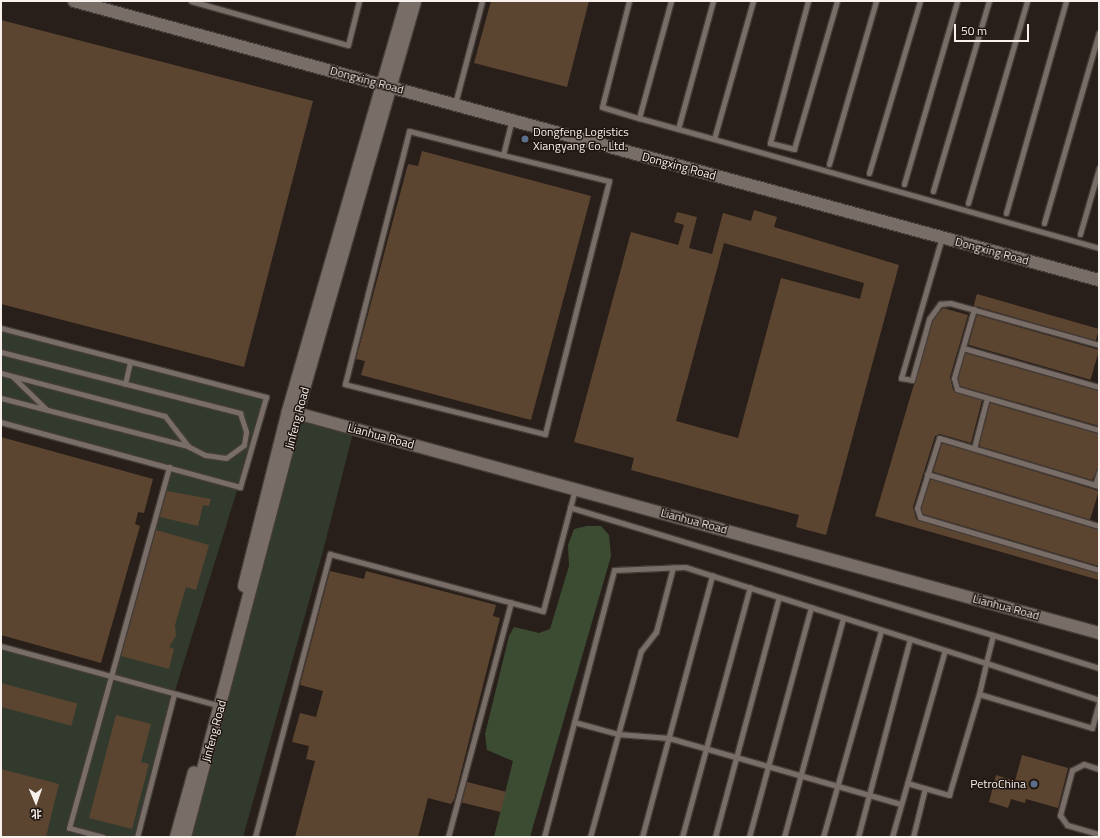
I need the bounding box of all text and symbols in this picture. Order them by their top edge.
scale bar [956,16,1031,42]
text: 50 m [961,21,987,40]
street label: Dongxing Road [328,63,406,97]
place label: Dongfeng Logistics Xiangyang Co., Ltd. [533,125,629,153]
marker: Dongfeng Logistics Xiangyang Co., Ltd. [520,134,530,144]
street label: Dongxing Road [640,149,718,183]
street label: Dongxing Road [953,234,1031,268]
street label: Jinfeng Road [282,385,312,451]
street label: Lianhua Road [346,420,416,452]
street label: Lianhua Road [659,505,729,537]
street label: Lianhua Road [971,591,1041,623]
street label: Jinfeng Road [199,698,229,764]
place label: PetroChina [970,777,1026,791]
marker: PetroChina [1029,779,1039,789]
north arrow [16,782,56,822]
text: 北 [31,806,42,822]

